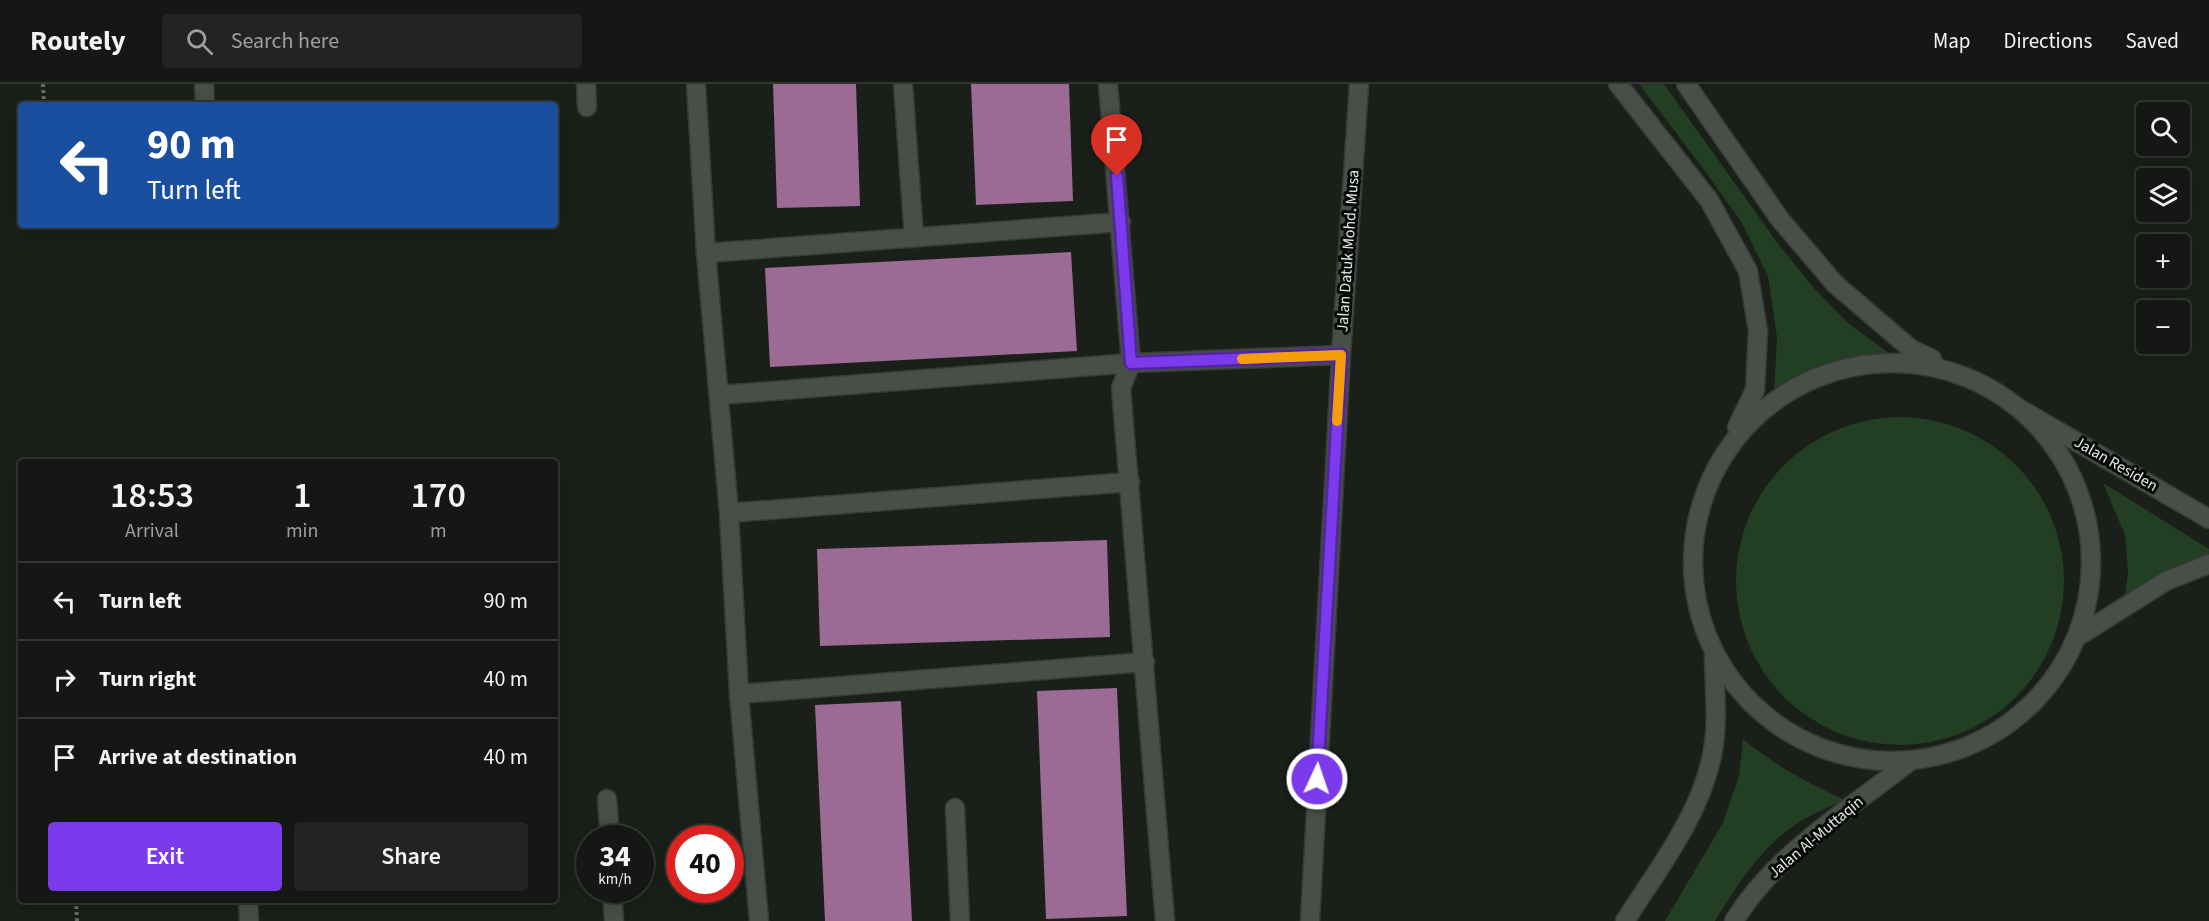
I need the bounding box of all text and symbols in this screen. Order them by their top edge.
search box [162,14,582,68]
text: Routely [30,21,126,61]
icon: search [183,25,216,58]
text: Search here [231,25,339,57]
text: Map [1933,26,1971,56]
text: Directions [2004,26,2092,56]
text: Saved [2125,26,2179,56]
map controls [2136,102,2190,354]
button: search [2136,102,2190,156]
pin [1091,114,1142,176]
text: 90 m [147,115,236,175]
icon: arrive [1100,123,1133,156]
icon: left [48,126,126,204]
button: layers [2136,168,2190,222]
street label: Jalan Datuk Mohd. Musa [1331,169,1365,333]
text: Turn left [147,171,241,210]
button: + [2136,234,2190,288]
button: − [2136,300,2190,354]
street label: Jalan Residen [2070,431,2162,497]
text: 18:53 [110,470,194,521]
text: 1 [293,470,311,521]
text: 170 [410,470,466,521]
text: Arrival [125,517,179,545]
text: min [286,517,318,545]
text: m [430,517,446,545]
icon: left [48,585,81,618]
text: Turn left [99,585,181,617]
text: 90 m [483,585,528,617]
icon: right [48,663,81,696]
text: Turn right [99,663,196,695]
text: 40 m [483,663,528,695]
icon: arrive [48,741,81,774]
text: Arrive at destination [99,741,297,773]
text: 40 m [483,741,528,773]
position arrow [1285,747,1349,811]
street label: Jalan Al-Muttaqin [1764,791,1868,883]
button: Exit [48,822,282,891]
button: Share [294,822,528,891]
speed limit sign: 40 [666,825,744,903]
text: 34 [599,835,631,878]
text: km/h [598,869,632,890]

